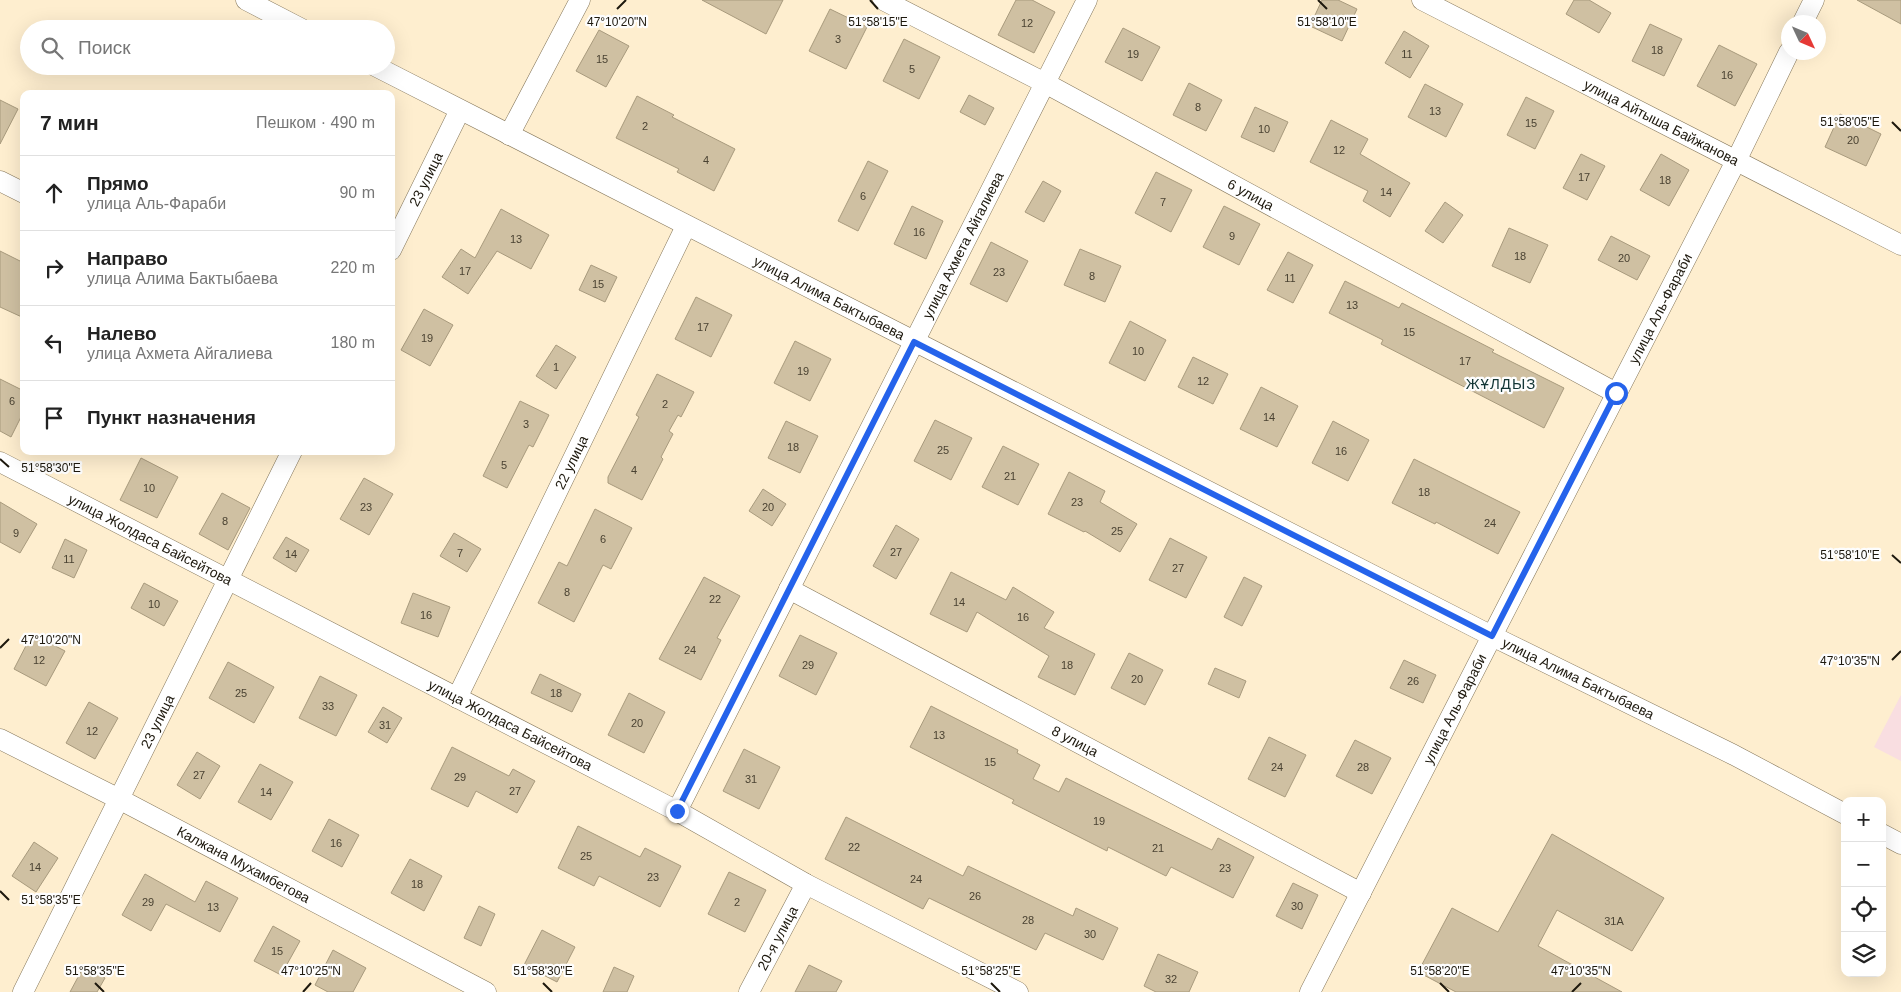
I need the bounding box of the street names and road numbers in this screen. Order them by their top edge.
street label: улица Айтыша Байжанова [1581,76,1742,169]
street label: 23 улица [406,149,446,209]
street label: улица Ахмета Айгалиева [919,169,1007,321]
street label: 6 улица [1225,176,1277,214]
street label: улица Аль-Фараби [1625,251,1695,366]
street label: улица Алима Бактыбаева [751,253,908,343]
street label: 22 улица [552,433,591,492]
street label: улица Жолдаса Байсейтова [66,491,235,588]
street label: улица Алима Бактыбаева [1500,634,1657,723]
street label: улица Аль-Фараби [1420,651,1490,767]
street label: улица Жолдаса Байсейтова [426,676,595,774]
street label: 23 улица [137,692,178,751]
street label: 8 улица [1049,722,1101,760]
street label: Калжана Мухамбетова [174,823,313,906]
street label: 20-я улица [754,903,801,973]

